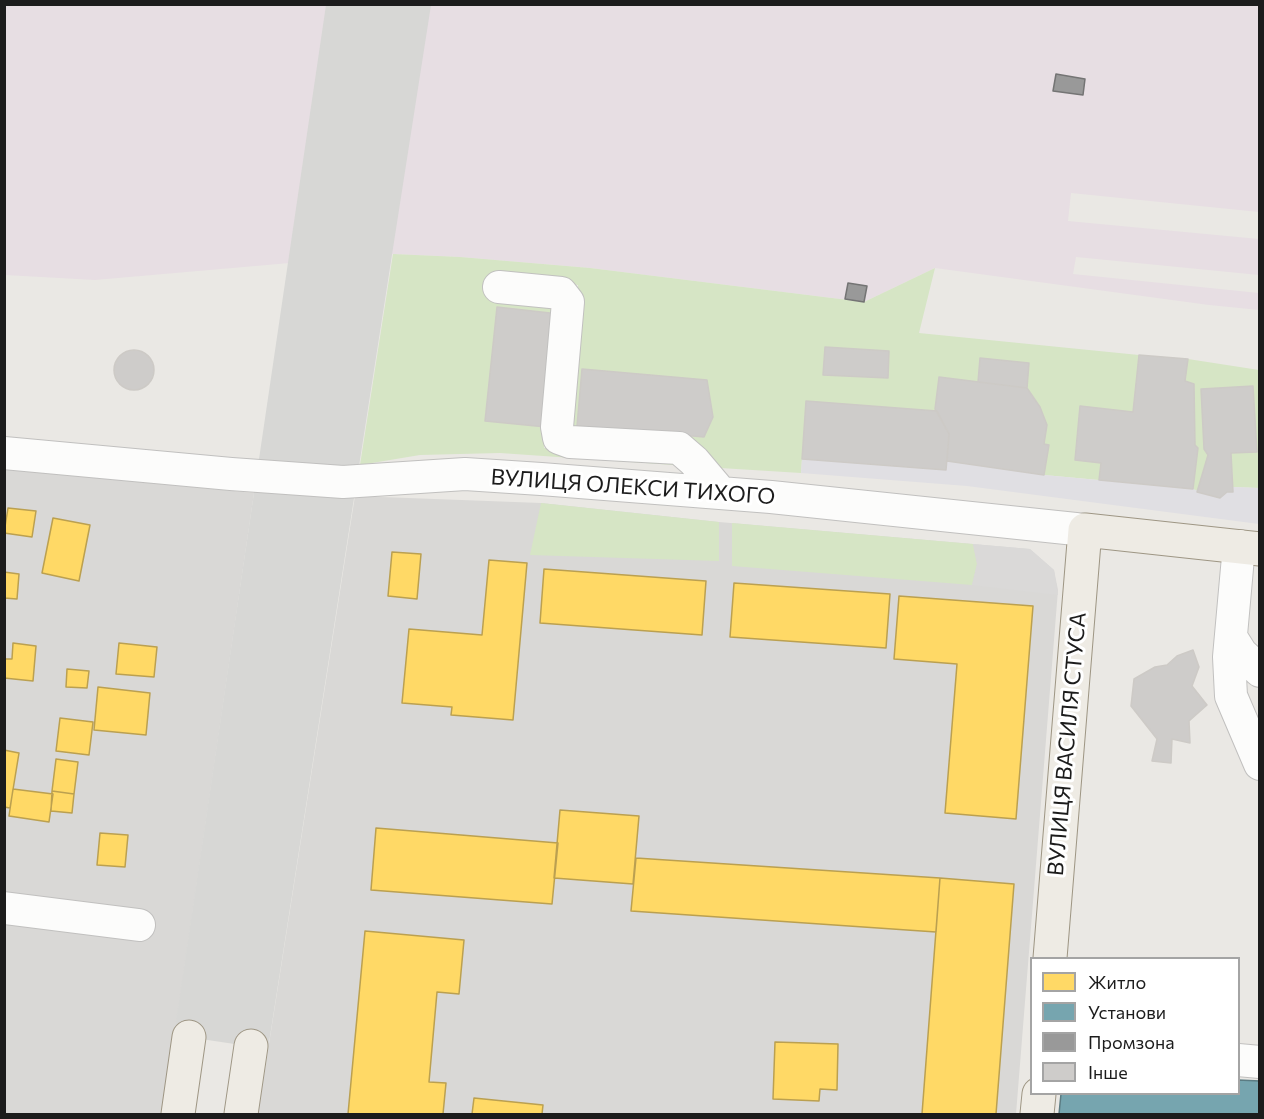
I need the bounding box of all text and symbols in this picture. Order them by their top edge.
street label: ВУЛИЦЯ ОЛЕКСИ ТИХОГО [490,464,776,510]
street label: ВУЛИЦЯ ВАСИЛЯ СТУСА [1042,611,1092,877]
legend [1030,957,1240,1095]
text: Житло [1088,971,1146,993]
text: Установи [1088,1001,1166,1023]
text: Промзона [1088,1031,1175,1053]
text: Інше [1088,1061,1128,1083]

